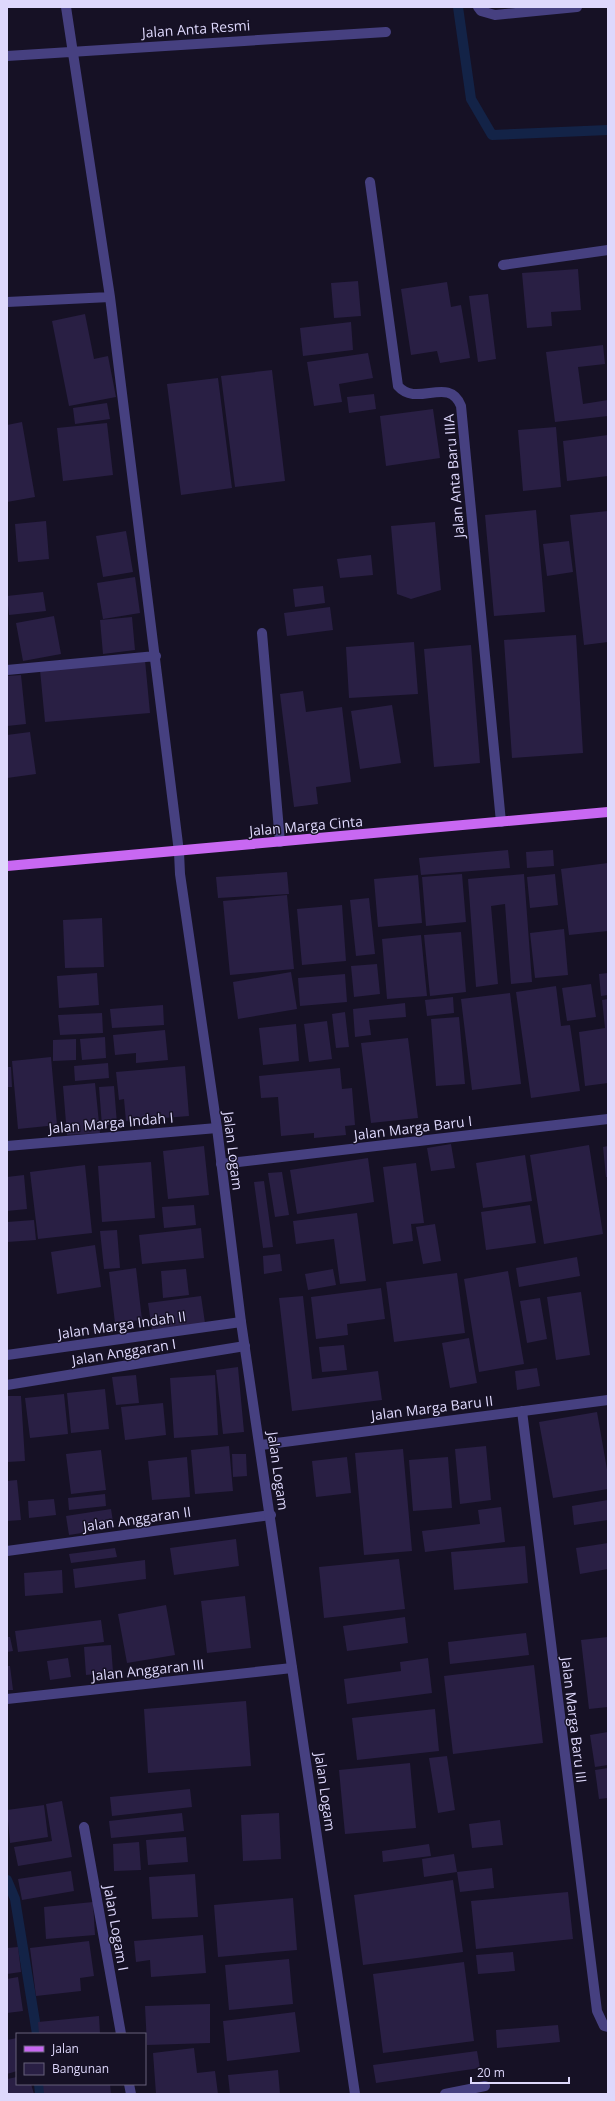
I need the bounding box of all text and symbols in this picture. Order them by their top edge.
street label: Jalan Anta Resmi [139,15,251,42]
street label: Jalan Anta Baru IIIA [439,413,469,541]
street label: Jalan Marga Cinta [246,811,364,840]
street label: Jalan Marga Indah I [46,1108,174,1138]
street label: Jalan Logam [219,1109,248,1191]
street label: Jalan Marga Baru I [351,1111,473,1144]
street label: Jalan Marga Indah II [55,1306,187,1343]
street label: Jalan Anggaran I [69,1334,177,1369]
street label: Jalan Marga Baru II [368,1391,494,1425]
street label: Jalan Logam [263,1428,293,1511]
street label: Jalan Anggaran II [80,1502,192,1536]
street label: Jalan Anggaran III [89,1654,205,1685]
street label: Jalan Marga Baru III [557,1654,592,1784]
street label: Jalan Logam [310,1749,340,1832]
street label: Jalan Logam I [99,1882,133,1972]
legend [16,2033,146,2085]
text: Jalan [51,2040,79,2057]
scale bar [471,2059,569,2085]
text: Bangunan [52,2060,109,2077]
text: 20 m [477,2064,505,2081]

